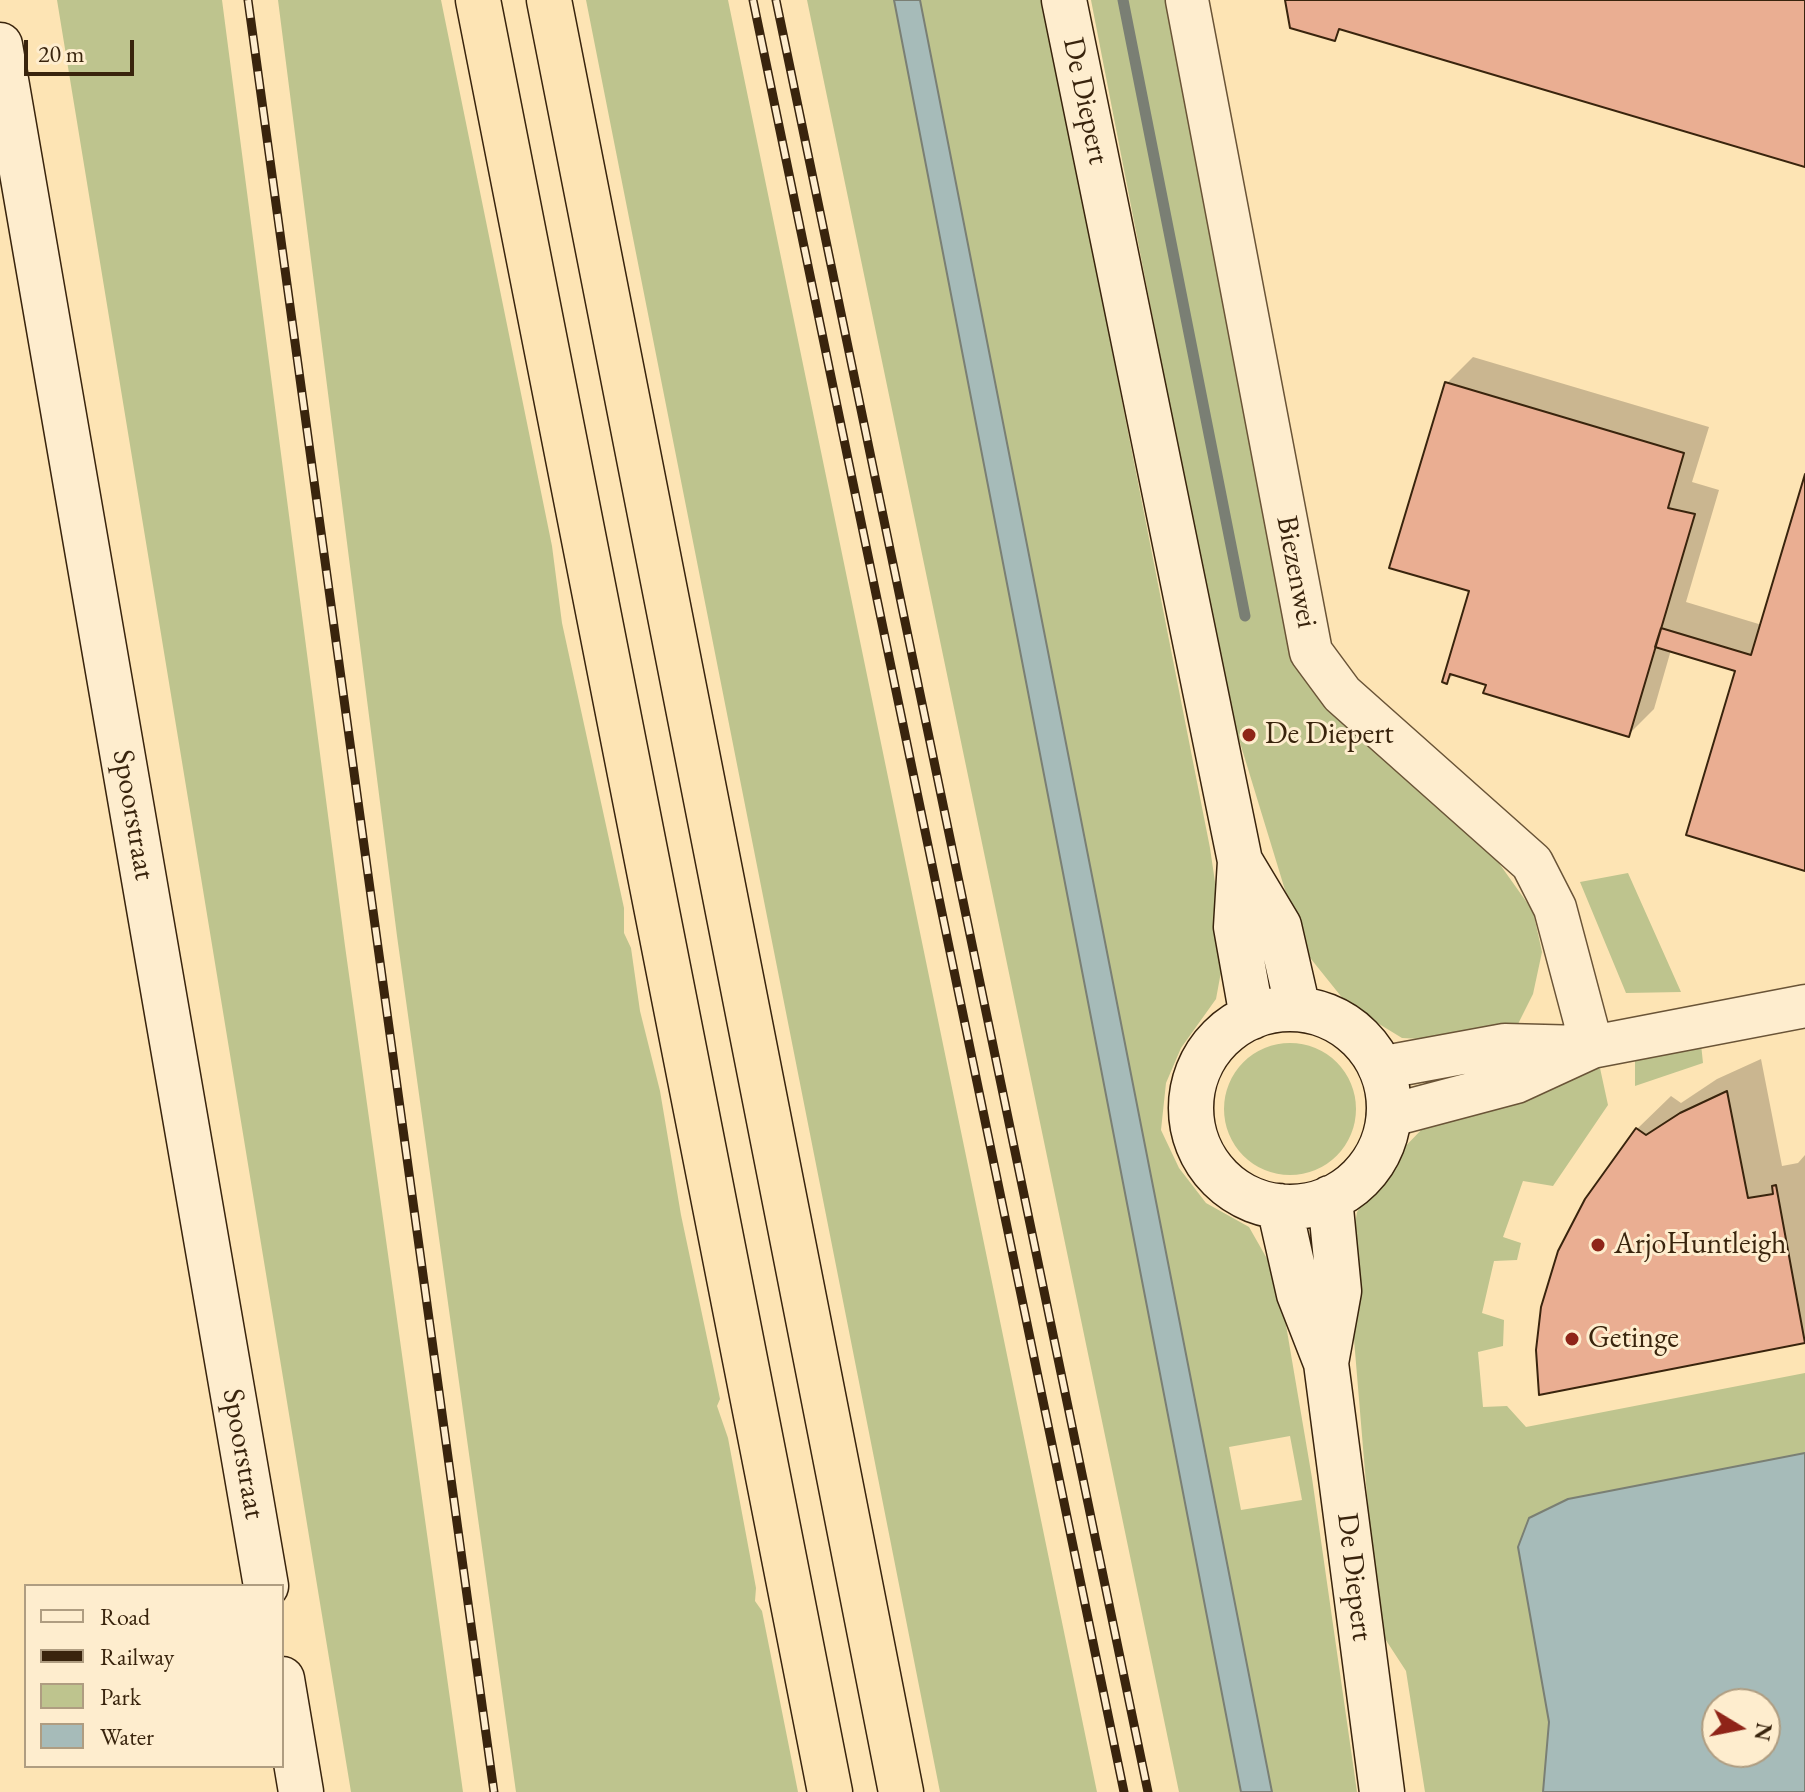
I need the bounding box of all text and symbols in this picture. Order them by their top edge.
scale bar [28,24,138,74]
street label: De Diepert [1054,34,1116,168]
text: 20 m [38,38,85,69]
street label: Biezenwei [1267,513,1325,631]
place label: De Diepert [1265,717,1394,753]
marker: De Diepert [1240,726,1258,744]
street label: Spoorstraat [104,747,162,883]
place label: ArjoHuntleigh [1614,1227,1787,1263]
marker: ArjoHuntleigh [1589,1236,1607,1254]
place label: Getinge [1588,1321,1679,1357]
marker: Getinge [1563,1330,1581,1348]
street label: Spoorstraat [214,1386,272,1522]
street label: De Diepert [1328,1511,1380,1643]
legend [24,1584,284,1768]
text: Road [100,1601,150,1632]
text: Railway [100,1641,174,1672]
text: Park [100,1681,141,1712]
north arrow [1701,1688,1781,1768]
text: Water [100,1721,154,1752]
text: N [1747,1721,1779,1743]

